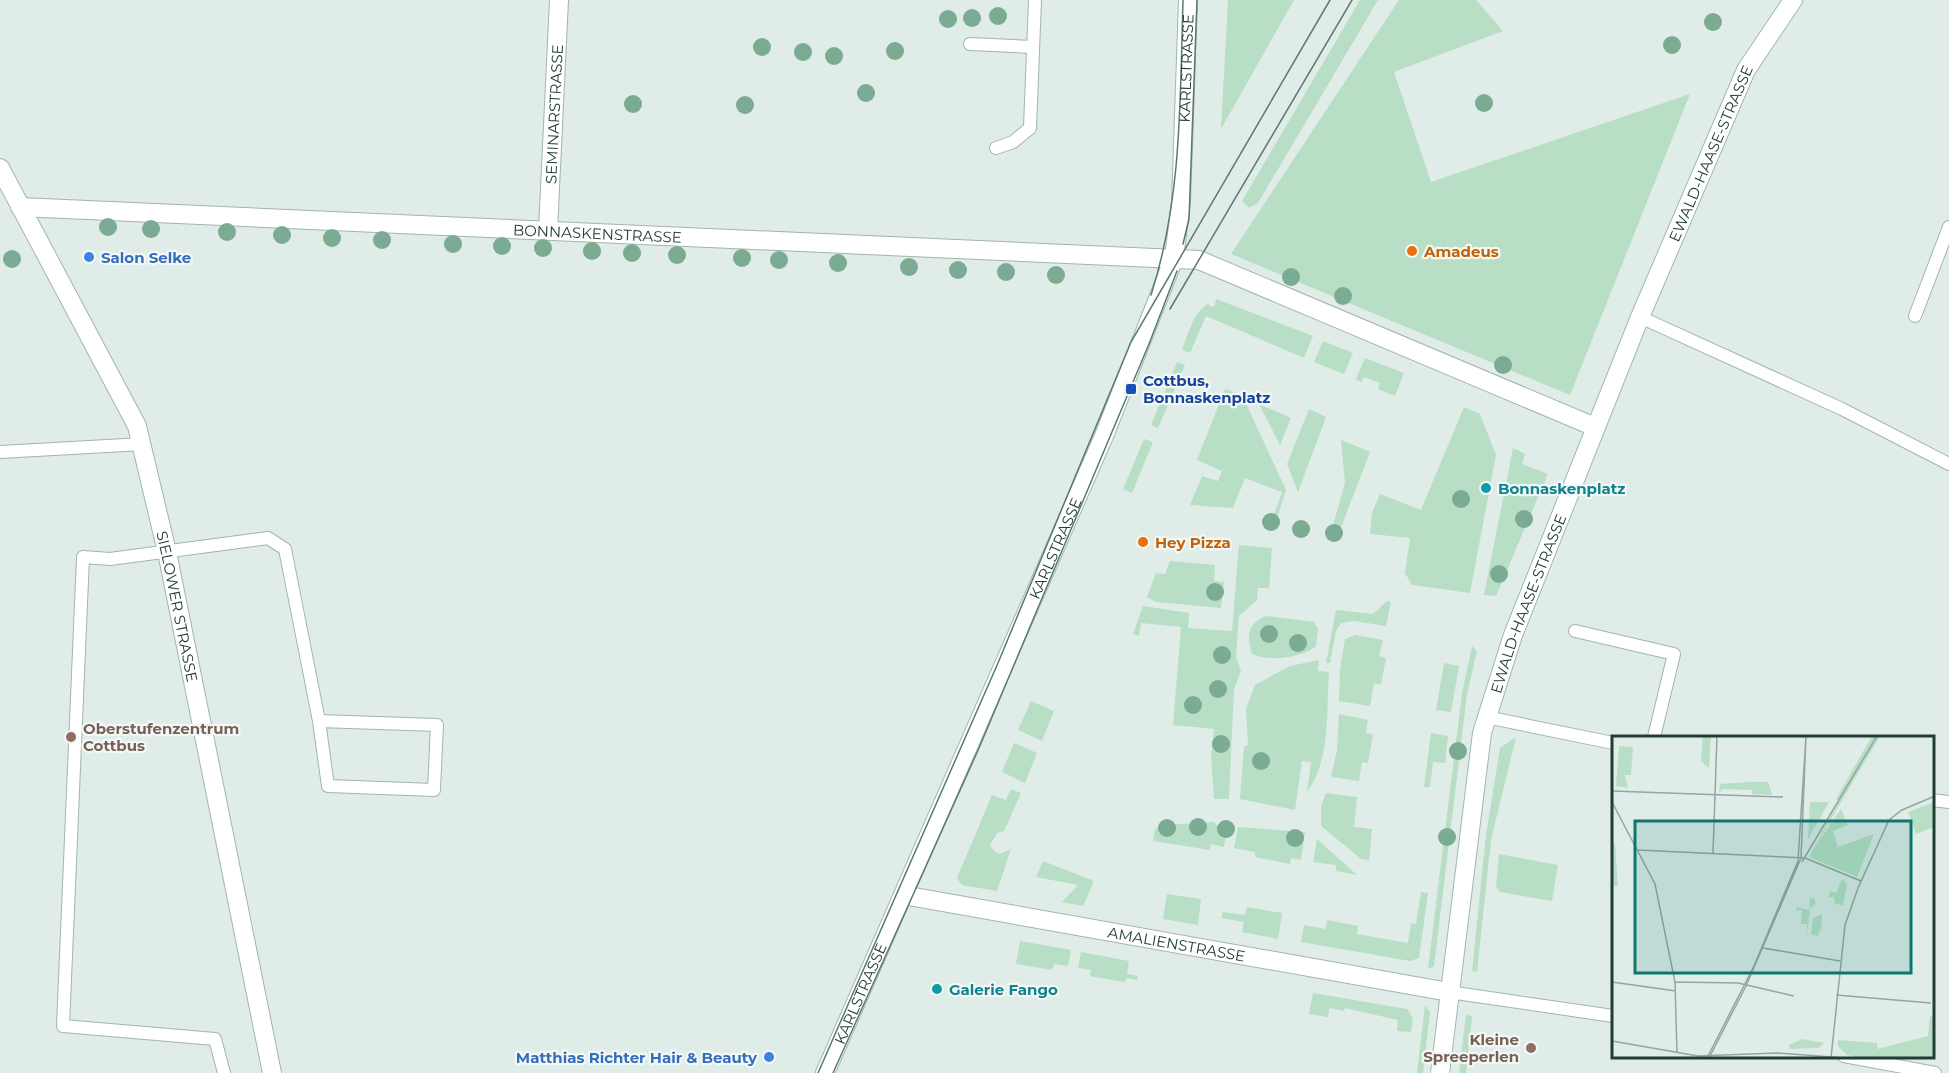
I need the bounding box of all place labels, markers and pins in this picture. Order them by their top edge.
place label: Amadeus [1423,242,1499,261]
marker: Amadeus [1405,244,1419,258]
place label: Salon Selke [101,248,191,267]
marker: Salon Selke [82,250,96,264]
place label: Cottbus, Bonnaskenplatz [1143,371,1270,407]
marker: Cottbus, Bonnaskenplatz [1124,382,1138,396]
place label: Bonnaskenplatz [1498,479,1625,498]
marker: Bonnaskenplatz [1479,481,1493,495]
place label: Hey Pizza [1155,533,1231,552]
marker: Hey Pizza [1136,535,1150,549]
place label: Oberstufenzentrum Cottbus [83,719,239,755]
marker: Oberstufenzentrum Cottbus [64,730,78,744]
place label: Galerie Fango [949,980,1058,999]
marker: Galerie Fango [930,982,944,996]
place label: Kleine Spreeperlen [1423,1030,1519,1066]
marker: Kleine Spreeperlen [1524,1041,1538,1055]
place label: Matthias Richter Hair & Beauty [516,1048,758,1067]
marker: Matthias Richter Hair & Beauty [762,1050,776,1064]

